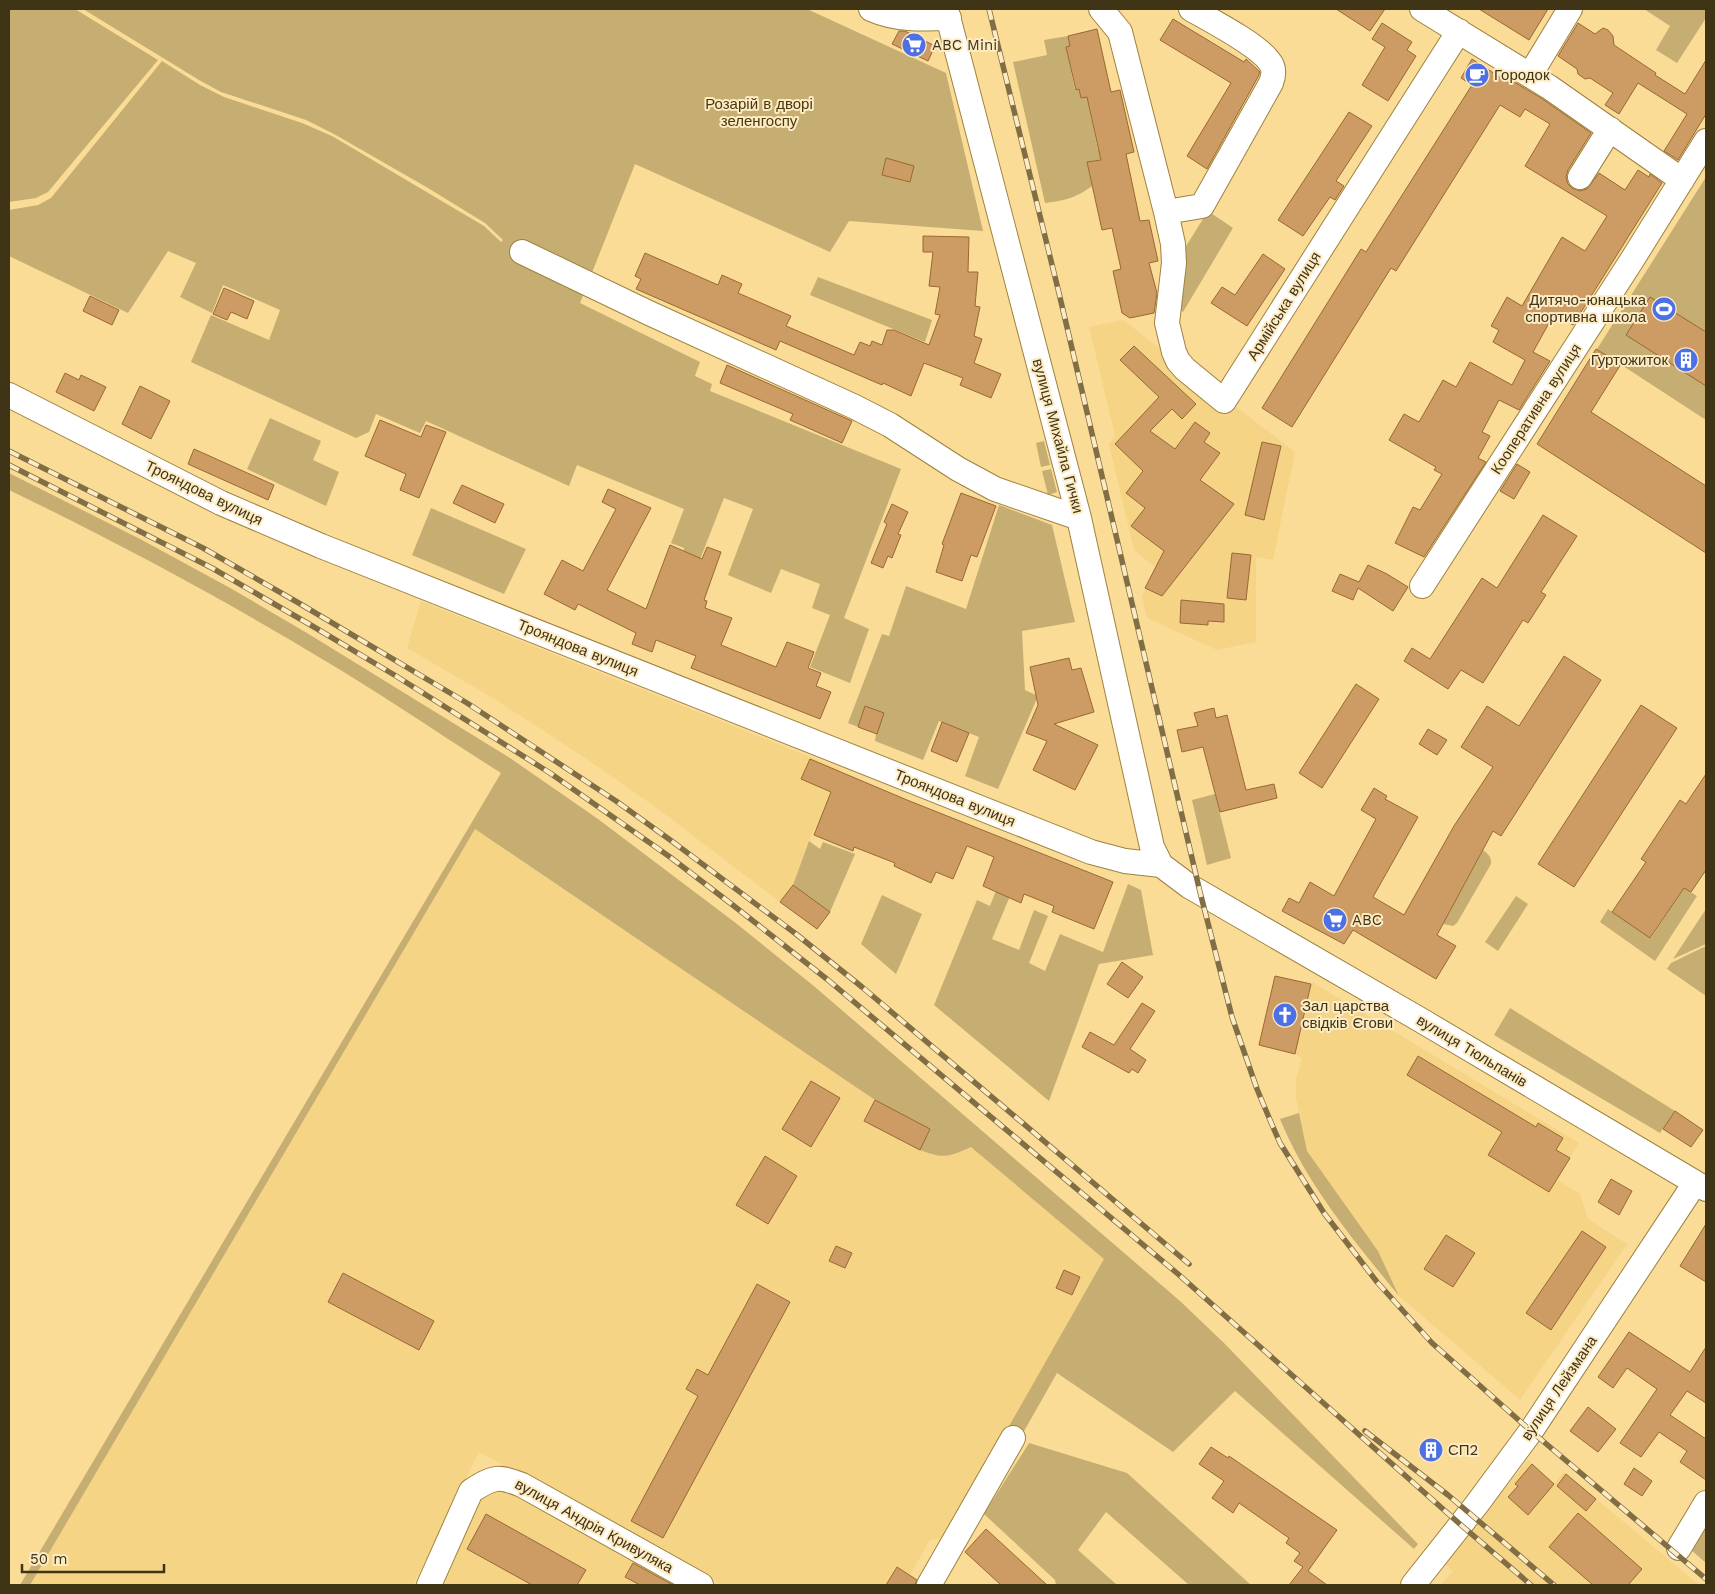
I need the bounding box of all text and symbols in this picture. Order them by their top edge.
supermarket icon: ABC Mini [901,32,927,58]
place label: ABC Mini [932,36,997,54]
cafe icon: Городок [1464,62,1490,88]
place label: Городок [1494,66,1550,84]
park label: Розарій в дворі зеленгоспу [705,95,813,130]
street label: Армійська вулиця [1243,248,1325,364]
place label: Дитячо-юнацька спортивна школа [1525,291,1647,326]
sports icon: Дитячо-юнацька спортивна школа [1651,296,1677,322]
street label: Кооперативна вулиця [1487,340,1585,478]
building icon: Гуртожиток [1673,347,1699,373]
place label: Гуртожиток [1591,351,1668,369]
street label: вулиця Михайла Гички [1029,357,1087,515]
street label: Трояндова вулиця [142,457,266,529]
street label: Трояндова вулиця [515,616,641,680]
street label: Трояндова вулиця [892,766,1018,830]
supermarket icon: ABC [1322,907,1348,933]
place label: ABC [1352,911,1382,929]
place label: Зал царства свідків Єгови [1302,997,1393,1032]
church icon: Зал царства свідків Єгови [1272,1002,1298,1028]
street label: вулиця Тюльпанів [1413,1011,1531,1091]
street label: вулиця Лейзмана [1517,1332,1601,1444]
building icon: СП2 [1418,1437,1444,1463]
place label: СП2 [1448,1441,1478,1459]
street label: вулиця Андрія Кривуляка [512,1475,677,1577]
scale bar [22,1542,165,1574]
text: 50 m [30,1550,67,1568]

